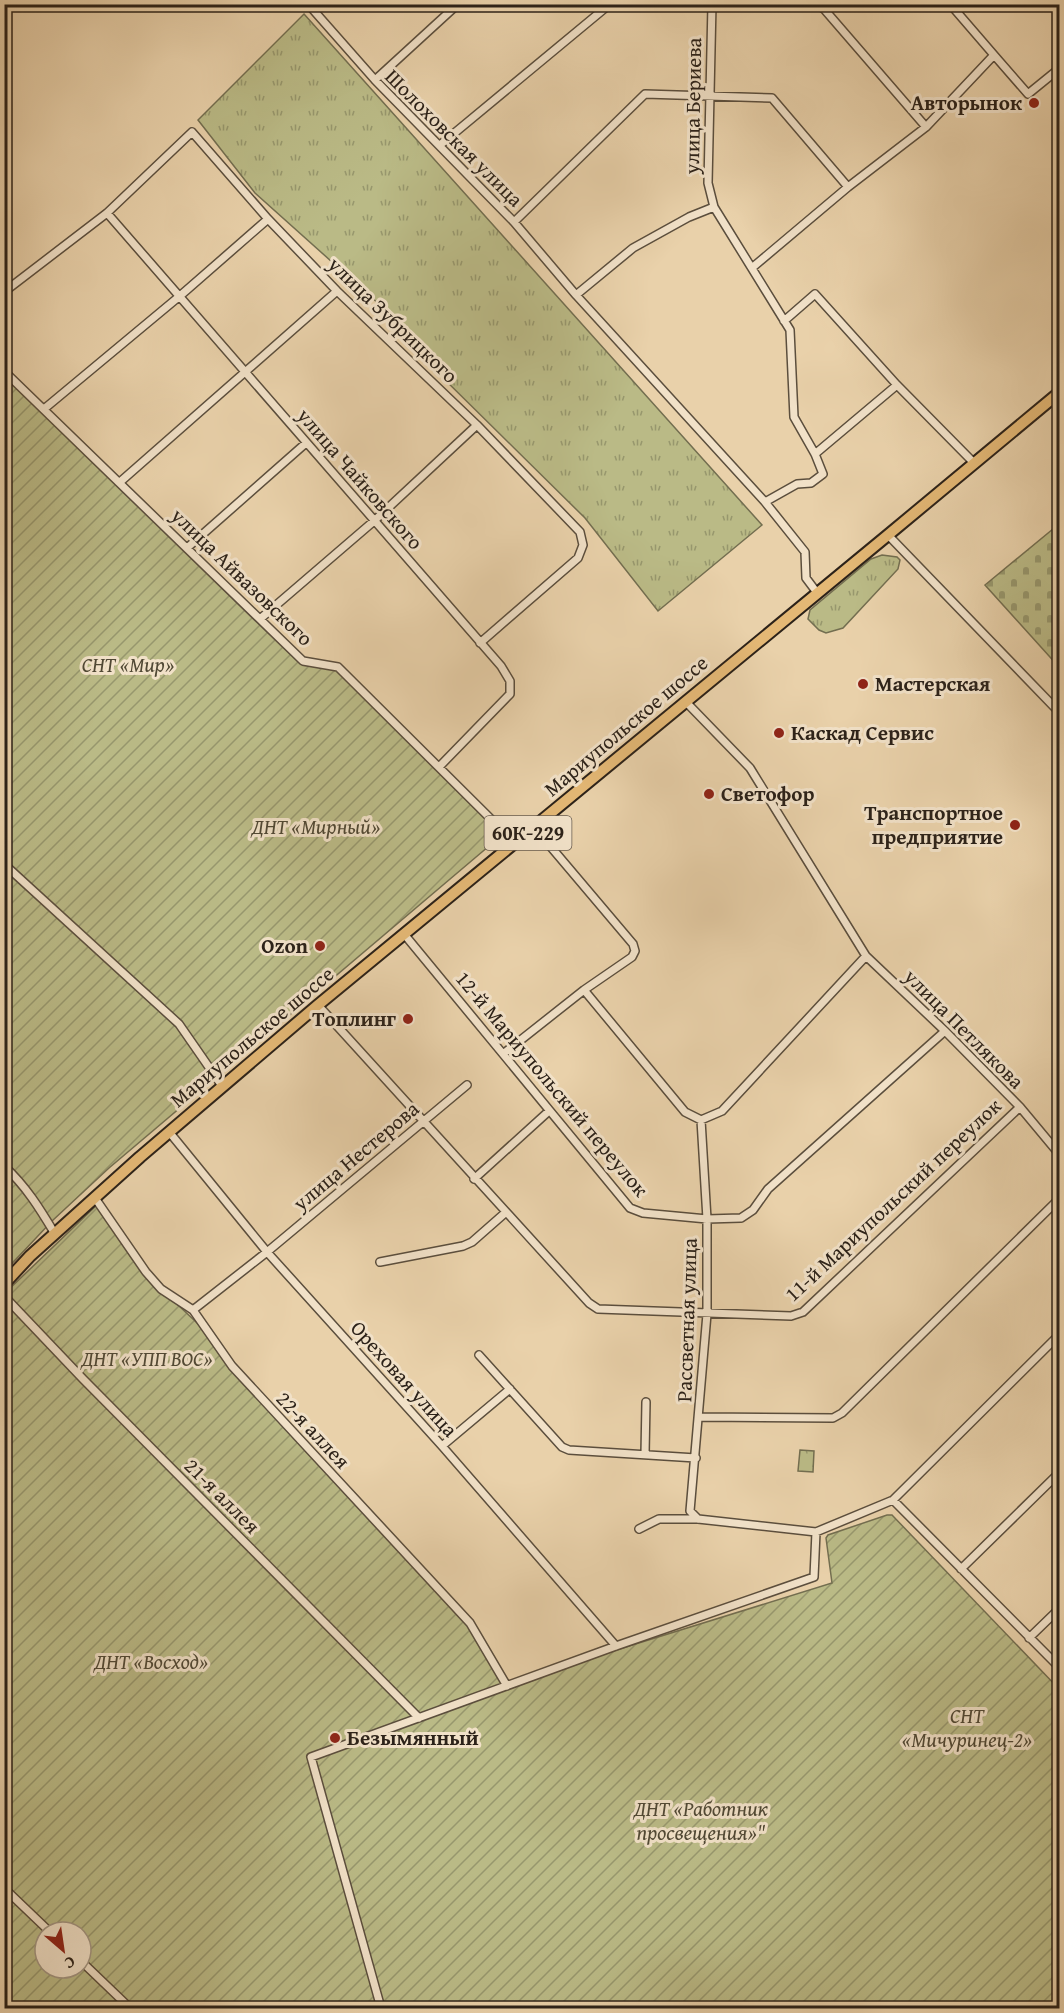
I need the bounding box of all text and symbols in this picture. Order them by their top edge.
street label: улица Бериева [676,37,709,176]
street label: Шолоховская улица [378,61,531,214]
place label: Авторынок [911,87,1023,118]
marker: Авторынок [1027,96,1041,110]
street label: улица Зубрицкого [320,249,466,390]
street label: улица Чайковского [289,400,431,556]
street label: улица Айвазовского [163,500,321,653]
street label: Мариупольское шоссе [537,648,715,804]
park label: СНТ «Мир» [82,649,174,680]
place label: Мастерская [875,668,990,699]
marker: Мастерская [856,677,870,691]
place label: Каскад Сервис [791,717,934,748]
marker: Каскад Сервис [772,726,786,740]
place label: Светофор [721,778,815,809]
marker: Светофор [702,787,716,801]
place label: Транспортное предприятие [864,797,1003,852]
park label: ДНТ «Мирный» [251,811,380,842]
road number: 60К-229 [484,816,572,850]
marker: Транспортное предприятие [1008,818,1022,832]
place label: Ozon [261,930,309,961]
marker: Ozon [313,939,327,953]
street label: Мариупольское шоссе [163,959,341,1115]
street label: улица Петлякова [896,961,1032,1096]
street label: 12-й Мариупольский переулок [448,964,656,1203]
place label: Топлинг [312,1003,397,1034]
marker: Топлинг [401,1012,415,1026]
street label: 11-й Мариупольский переулок [777,1091,1008,1309]
street label: улица Нестерова [285,1093,426,1218]
street label: Рассветная улица [668,1237,705,1403]
street label: Ореховая улица [343,1313,465,1444]
park label: ДНТ «УПП ВОС» [80,1343,213,1374]
street label: 22-я аллея [269,1384,358,1476]
street label: 21-я аллея [177,1451,268,1541]
park label: ДНТ «Восход» [93,1646,208,1677]
park label: СНТ «Мичуринец-2» [902,1700,1032,1755]
place label: Безымянный [347,1722,479,1753]
marker: Безымянный [328,1731,342,1745]
park label: ДНТ «Работник просвещения»" [633,1793,768,1848]
north arrow [33,1920,93,1980]
text: С [60,1950,80,1976]

